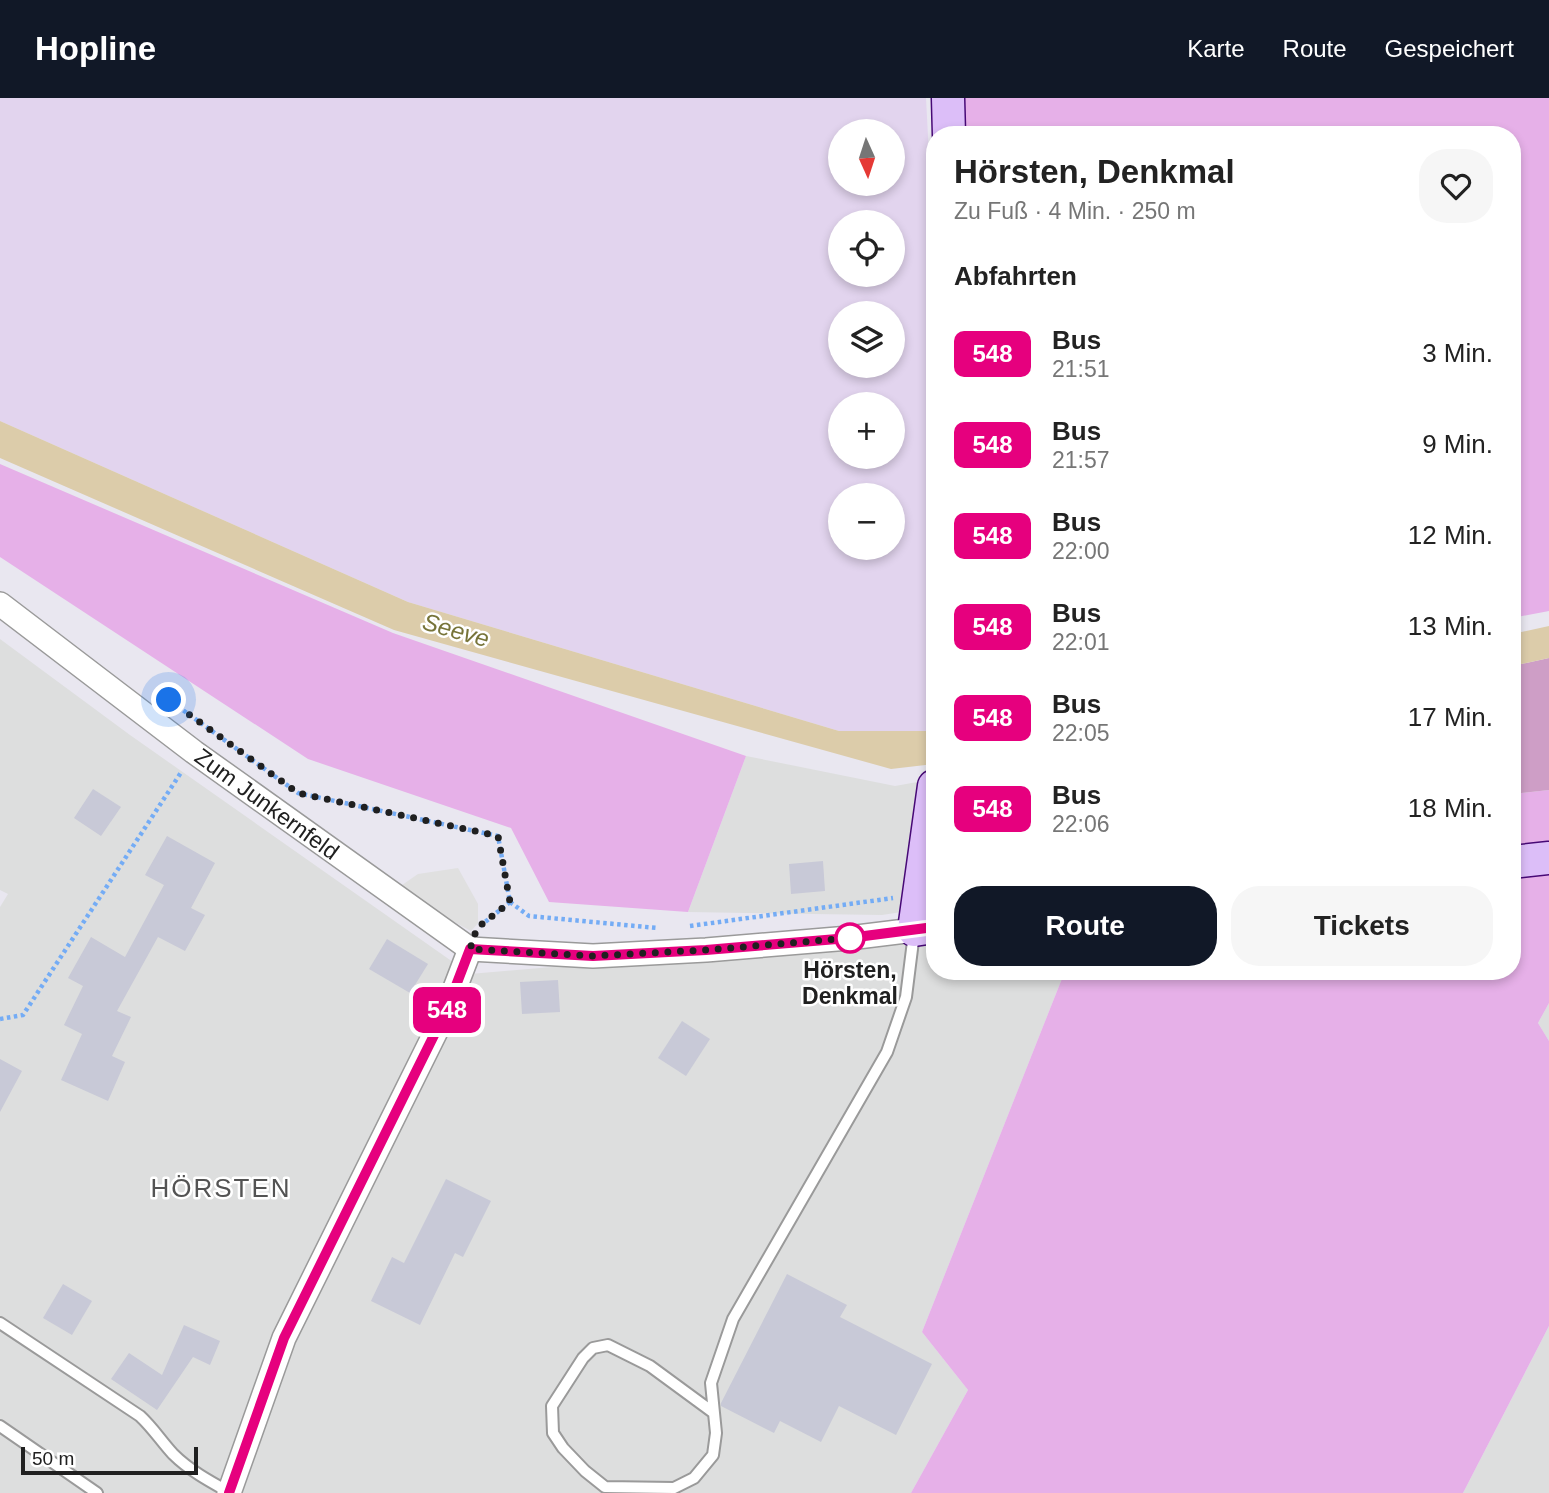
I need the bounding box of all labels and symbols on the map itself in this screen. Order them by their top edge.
north arrow [828,119,905,196]
water label: Seeve [420,608,492,652]
your location [151,682,186,717]
street label: Zum Junkernfeld [190,743,344,865]
marker: Hörsten, Denkmal [835,923,865,953]
place label: Hörsten, Denkmal [802,957,898,1009]
line badge: 548 [407,987,487,1033]
district label: HÖRSTEN [150,1173,292,1203]
scale bar [21,1444,198,1476]

